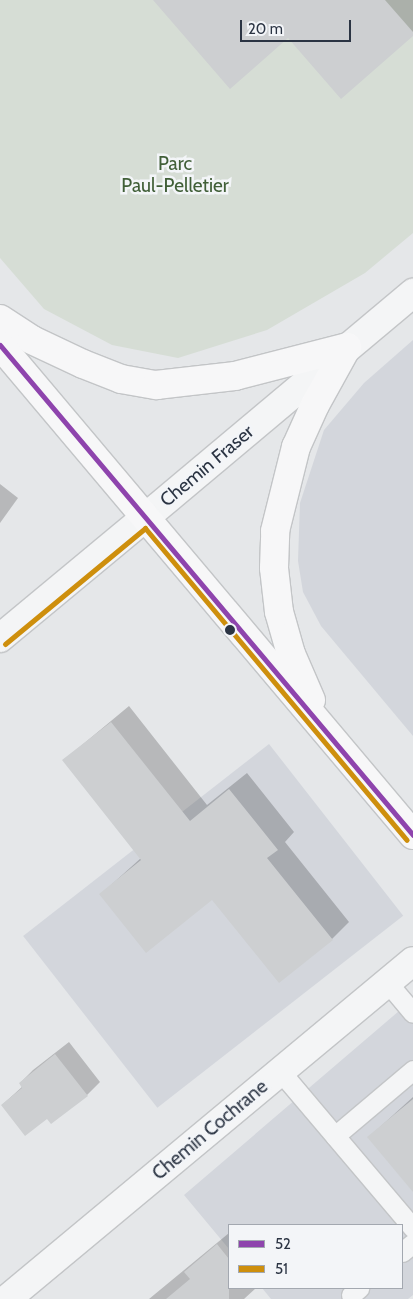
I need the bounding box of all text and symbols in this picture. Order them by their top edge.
scale bar [243,10,354,42]
text: 20 m [248,20,283,38]
park label: Parc Paul-Pelletier [121,153,229,197]
street label: Chemin Fraser [156,420,258,512]
unlabelled marker [225,625,235,635]
street label: Chemin Cochrane [148,1075,272,1185]
legend [228,1224,403,1289]
text: 52 [275,1235,291,1253]
text: 51 [275,1260,288,1278]

